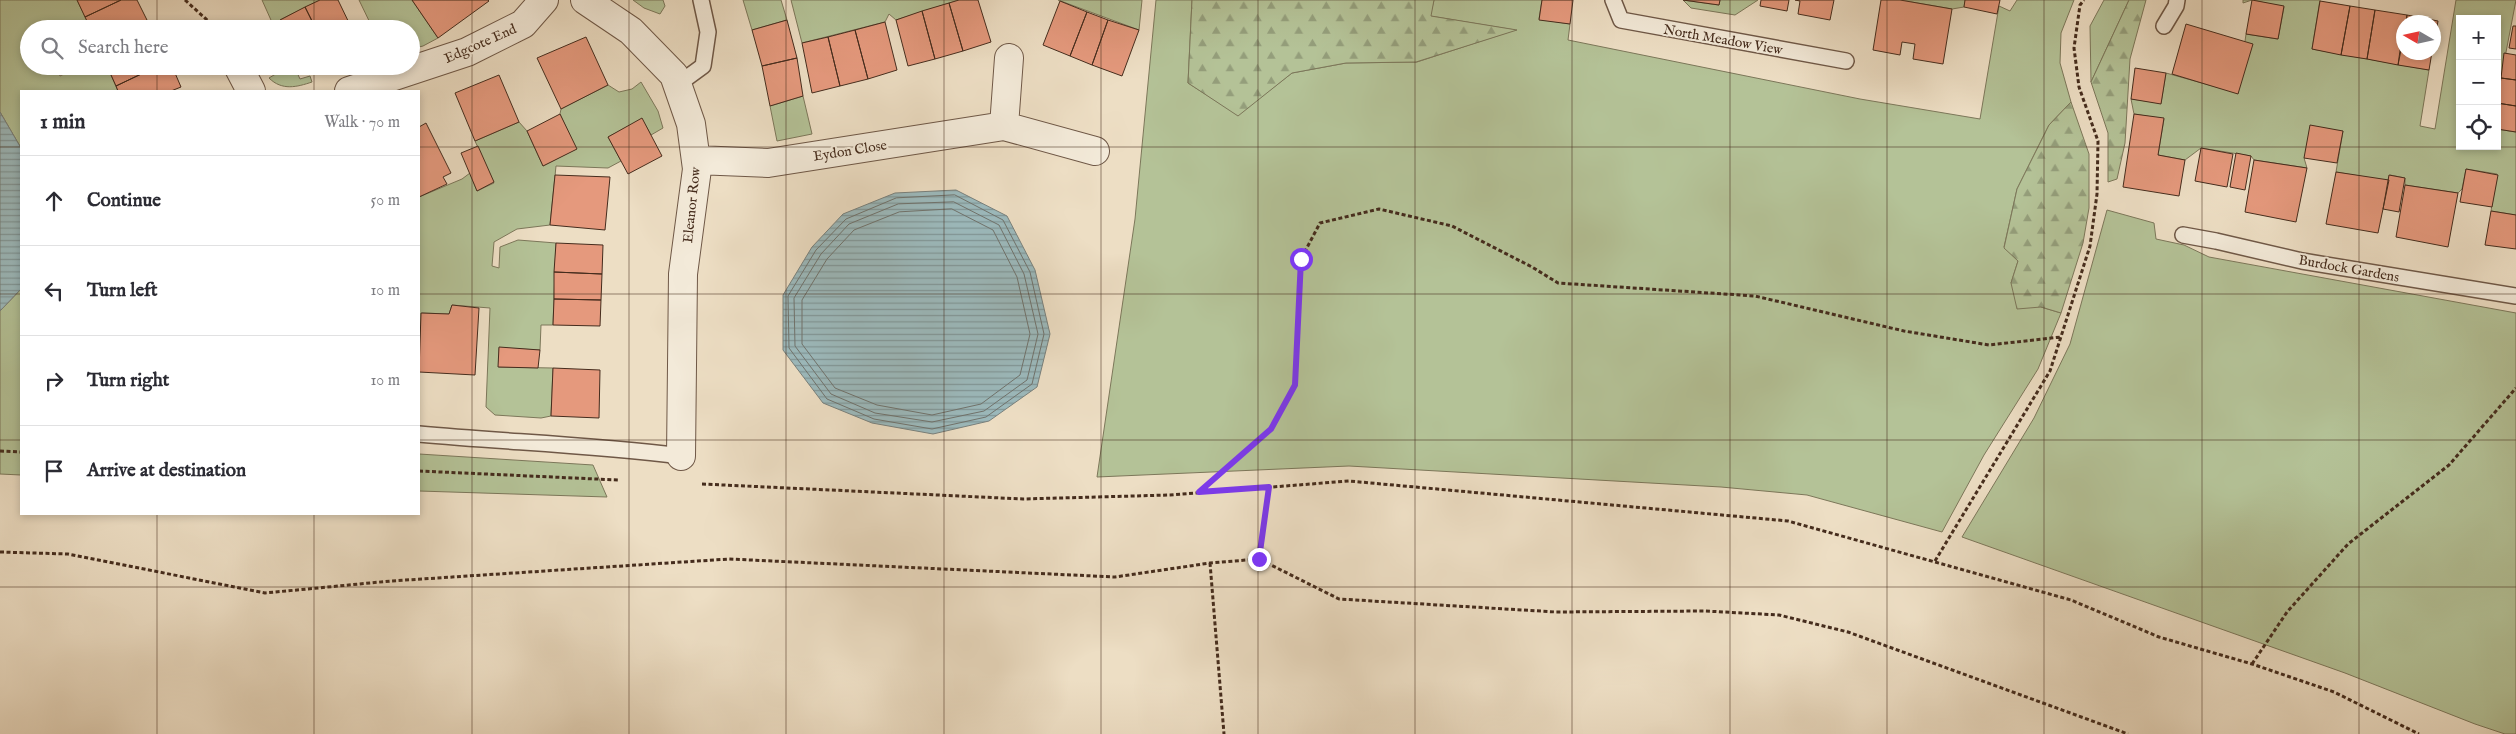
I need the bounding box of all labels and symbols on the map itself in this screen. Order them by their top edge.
north arrow [2396,15,2441,60]
street label: Edgcote End [441,20,520,68]
street label: North Meadow View [1662,21,1785,59]
street label: Eydon Close [812,136,889,166]
street label: Eleanor Row [679,165,705,244]
route start [1290,248,1313,271]
street label: Burdock Gardens [2297,251,2401,287]
route end [1248,548,1271,571]

